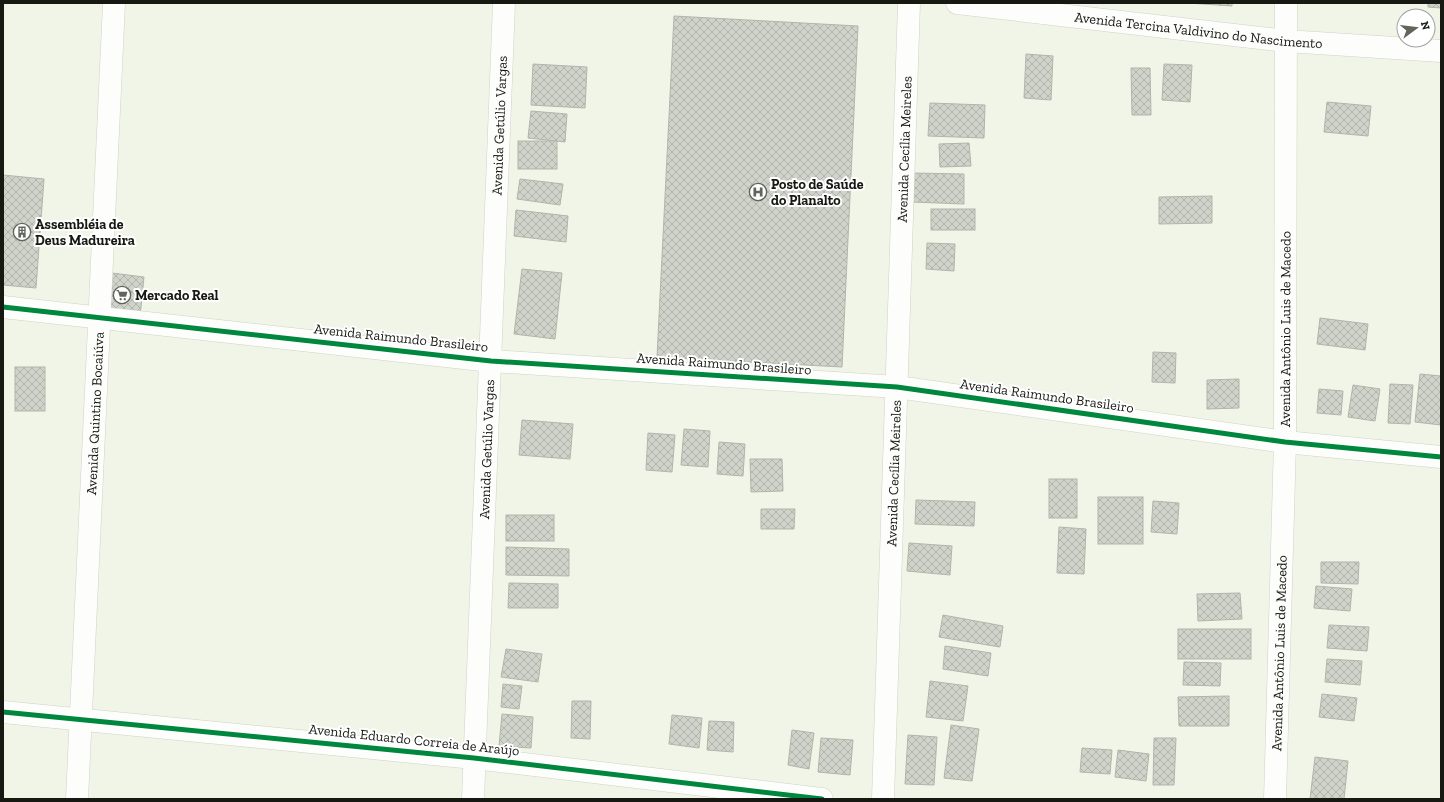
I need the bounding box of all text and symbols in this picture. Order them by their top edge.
street label: Avenida Tercina Valdivino do Nascimento [1073,8,1323,52]
north arrow [1396,8,1436,48]
text: N [1418,20,1433,32]
street label: Avenida Getúlio Vargas [488,55,510,196]
street label: Avenida Cecília Meireles [893,76,915,223]
place label: Posto de Saúde do Planalto [771,176,864,209]
hospital icon: Posto de Saúde do Planalto [748,182,768,202]
place label: Assembléia de Deus Madureira [35,216,135,249]
building icon: Assembléia de Deus Madureira [12,222,32,242]
street label: Avenida Antônio Luis de Macedo [1277,231,1294,427]
supermarket icon: Mercado Real [112,285,132,305]
place label: Mercado Real [135,287,219,304]
street label: Avenida Raimundo Brasileiro [313,320,489,356]
street label: Avenida Quintino Bocaiúva [83,331,107,496]
street label: Avenida Raimundo Brasileiro [636,349,812,379]
street label: Avenida Raimundo Brasileiro [959,375,1135,417]
street label: Avenida Getúlio Vargas [475,379,498,519]
street label: Avenida Cecília Meireles [883,400,905,547]
street label: Avenida Antônio Luis de Macedo [1268,555,1290,751]
street label: Avenida Eduardo Correia de Araújo [308,720,520,760]

